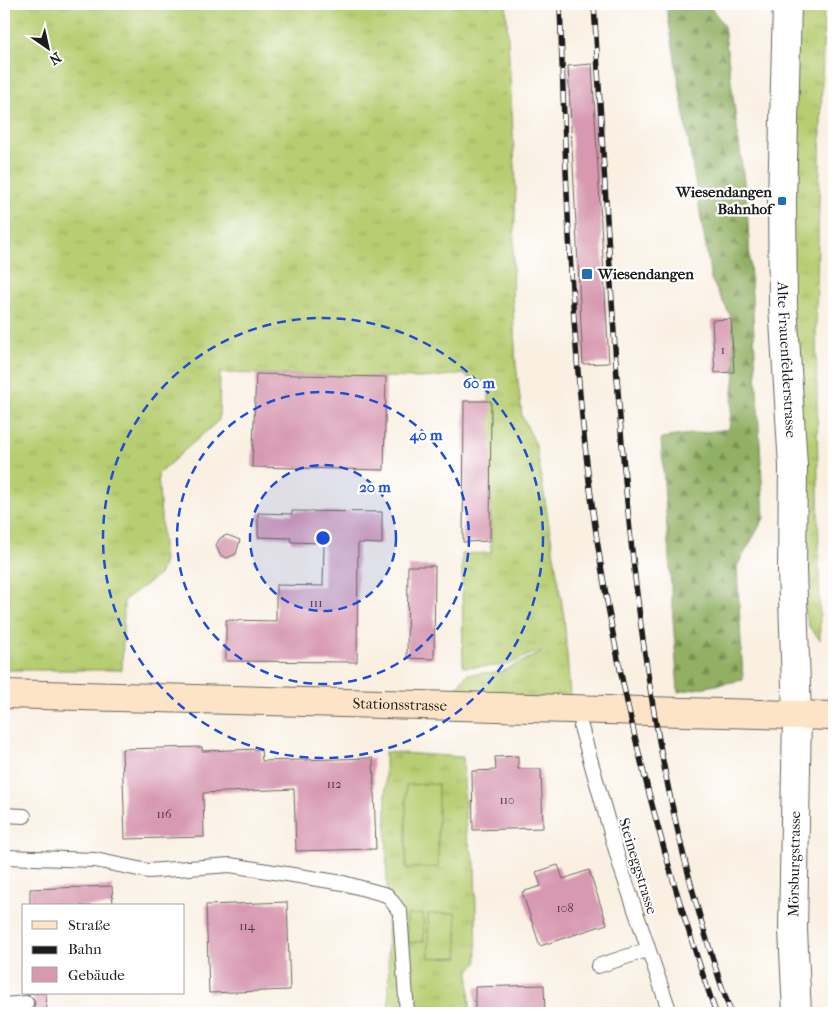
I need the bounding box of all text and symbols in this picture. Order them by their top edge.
north arrow [22,22,72,72]
text: N [46,48,64,69]
place label: Wiesendangen Bahnhof [675,183,776,218]
marker: Wiesendangen Bahnhof [776,195,788,207]
place label: Wiesendangen [597,265,694,283]
marker: Wiesendangen [580,267,594,281]
street label: Alte Frauenfelderstrasse [774,281,800,439]
house number: 1 [721,343,725,357]
text: 60 m [463,374,496,392]
text: 40 m [409,426,443,444]
text: 20 m [359,478,391,496]
centre of rings [314,529,332,547]
house number: 111 [310,596,322,610]
street label: Stationsstrasse [353,694,448,715]
house number: 112 [327,777,341,791]
house number: 110 [499,793,515,807]
house number: 116 [156,807,172,821]
street label: Mörsburgstrasse [784,810,804,917]
street label: Steineggstrasse [615,816,661,917]
house number: 108 [557,901,573,915]
legend [22,904,185,994]
text: Straße [68,916,111,934]
house number: 114 [239,919,256,933]
text: Bahn [68,940,102,958]
text: Gebäude [68,966,125,984]

